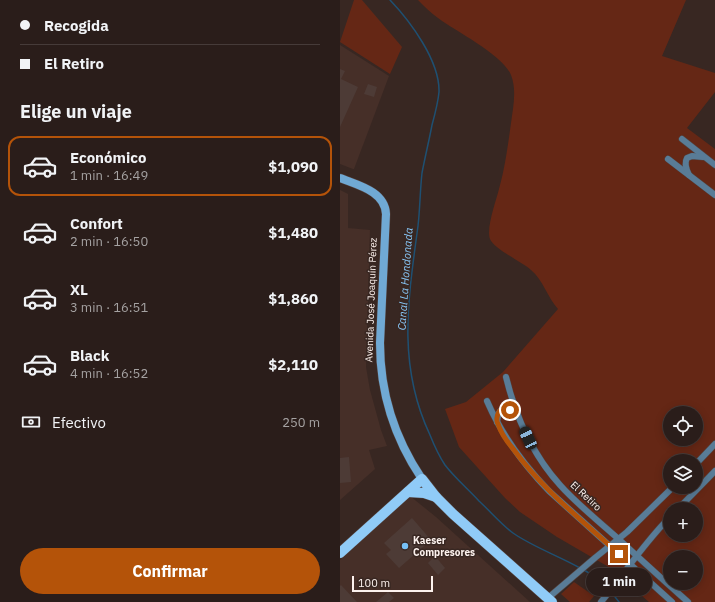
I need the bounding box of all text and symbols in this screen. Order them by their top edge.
text: Recogida [44,16,109,35]
text: El Retiro [44,54,104,73]
text: Elige un viaje [20,100,132,123]
icon: car [22,148,58,184]
text: Económico [70,148,146,167]
text: $1,090 [268,157,318,176]
text: 1 min · 16:49 [70,167,148,184]
icon: car [22,214,58,250]
text: Confort [70,214,123,233]
text: $1,480 [268,223,318,242]
water label: Canal La Hondonada [394,227,416,331]
text: 2 min · 16:50 [70,233,148,250]
street label: Avenida José Joaquín Pérez [362,237,380,363]
icon: car [22,280,58,316]
text: XL [70,280,88,299]
text: $1,860 [268,289,318,308]
text: 3 min · 16:51 [70,299,148,316]
icon: car [22,346,58,382]
text: Black [70,346,110,365]
text: $2,110 [268,355,318,374]
text: 4 min · 16:52 [70,365,148,382]
route start [501,401,519,419]
map controls [663,406,703,590]
button: locate [663,406,703,446]
icon: cash [20,411,42,433]
text: Efectivo [52,413,106,432]
text: 250 m [282,414,320,431]
car [517,425,539,451]
button: layers [663,454,703,494]
street label: El Retiro [568,478,605,514]
button: + [663,502,703,542]
place label: Kaeser Compresores [413,534,475,559]
marker: Kaeser Compresores [400,541,410,551]
route end [610,545,628,563]
button: Confirmar [20,548,320,594]
button: − [663,550,703,590]
callout: 1 min [586,568,652,596]
text: 1 min [602,573,636,590]
scale bar [352,574,433,593]
text: 100 m [358,576,390,590]

